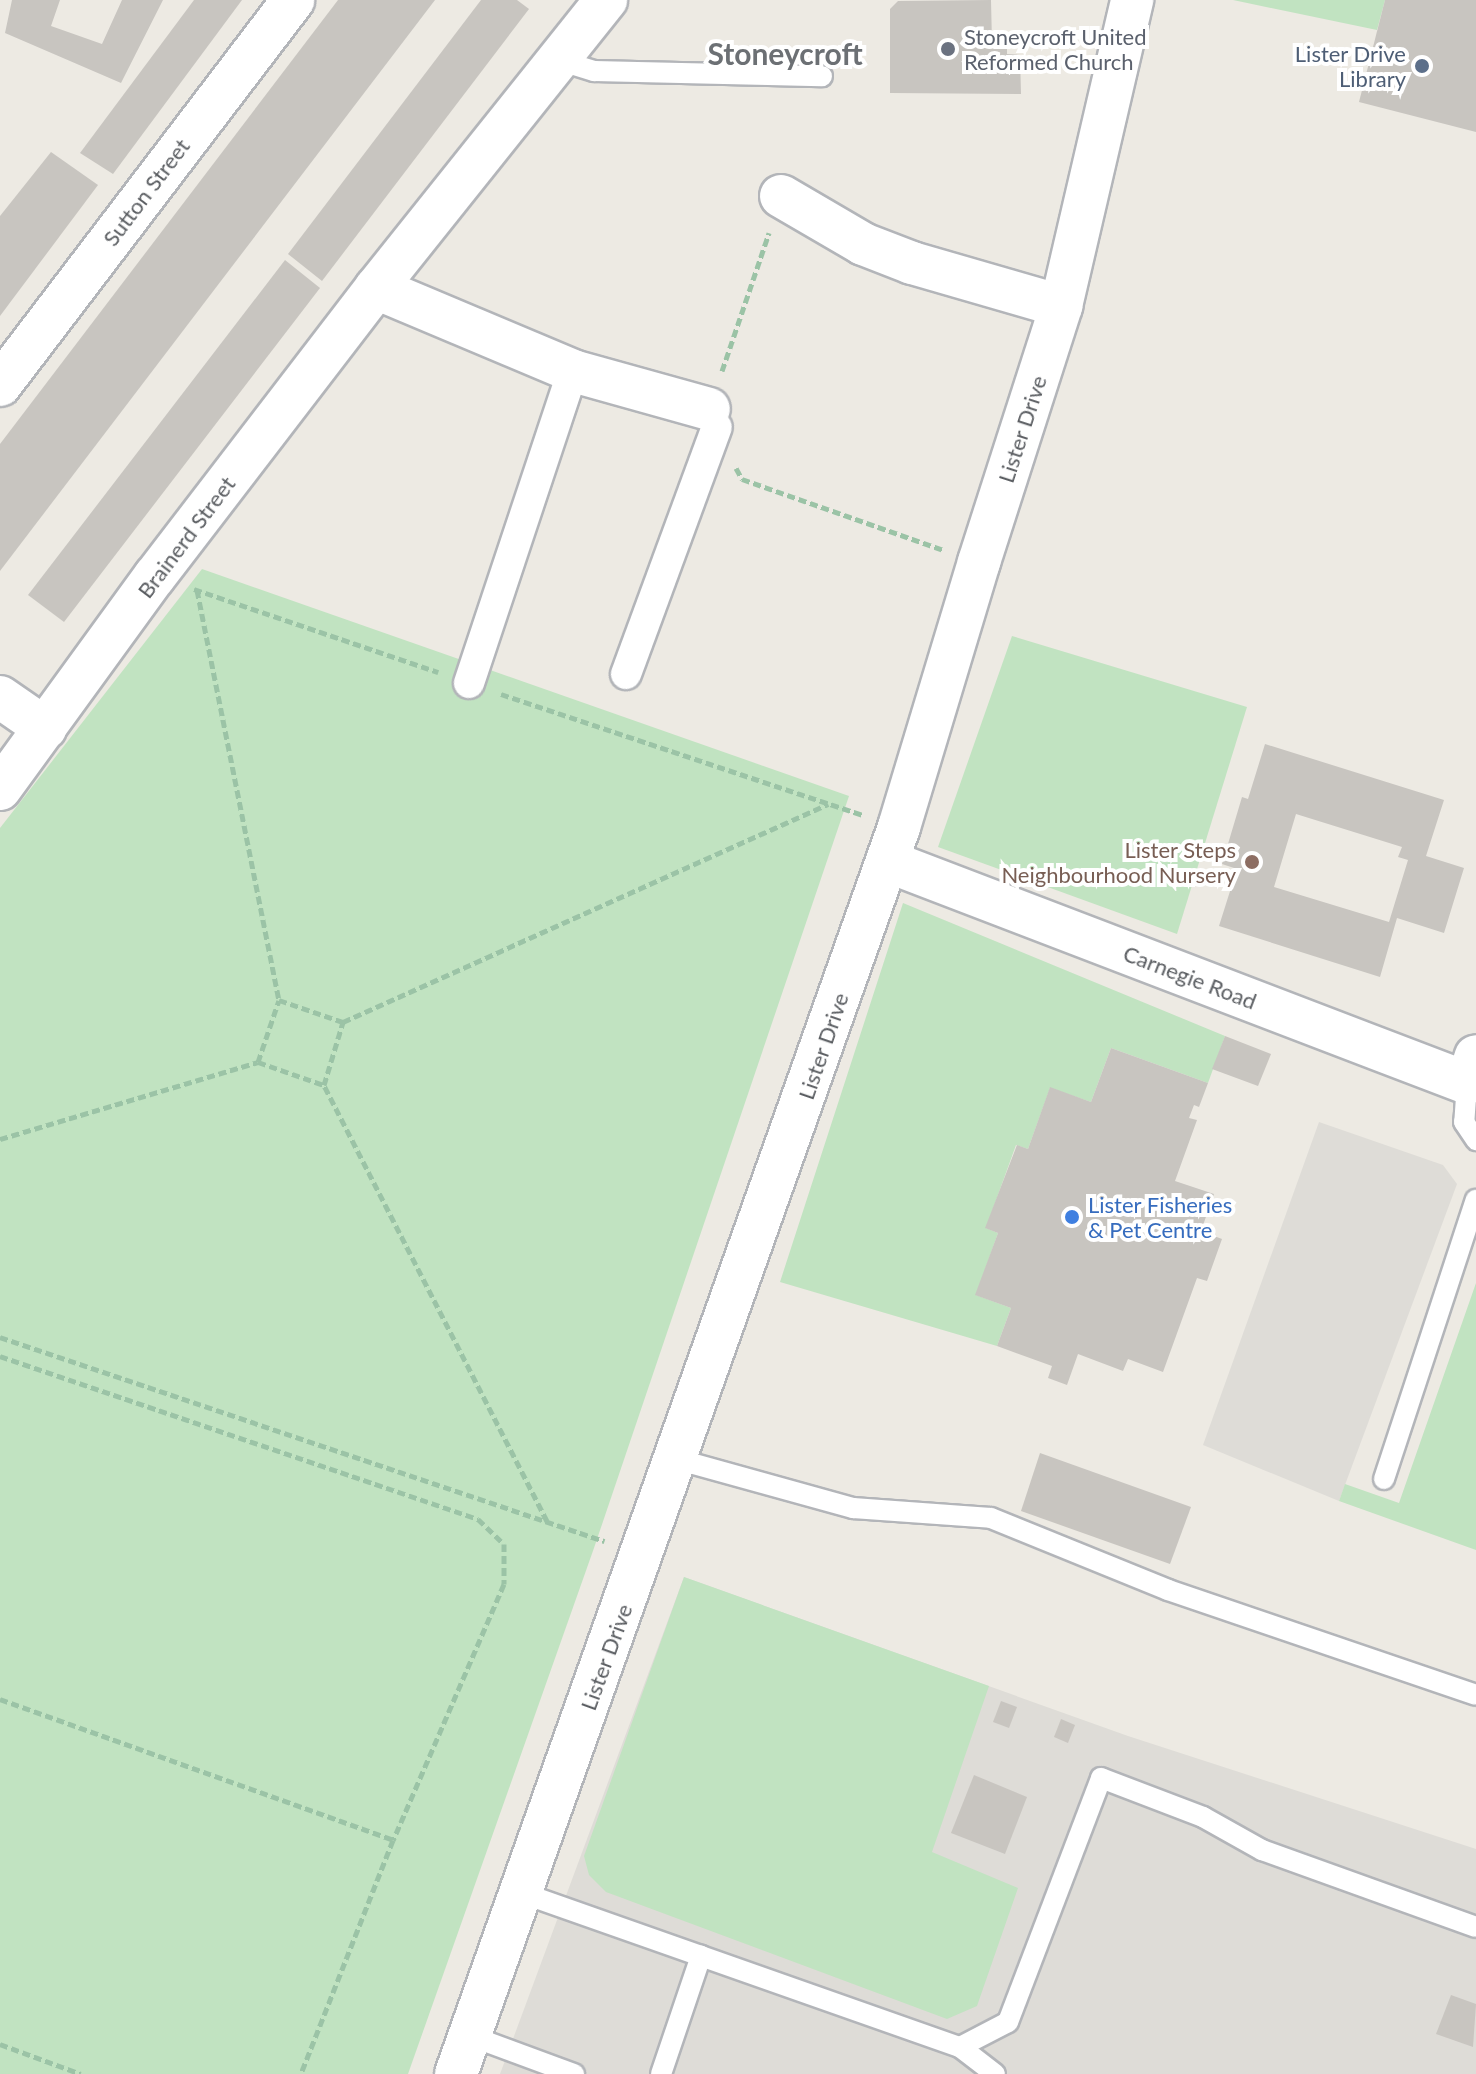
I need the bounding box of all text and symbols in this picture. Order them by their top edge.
place label: Stoneycroft United Reformed Church [964,23,1147,74]
district label: Stoneycroft [707,35,863,71]
marker: Stoneycroft United Reformed Church [939,40,957,58]
place label: Lister Drive Library [1294,40,1406,92]
marker: Lister Drive Library [1413,57,1431,75]
street label: Sutton Street [97,133,195,251]
street label: Lister Drive [992,372,1052,486]
street label: Brainerd Street [132,471,240,603]
place label: Lister Steps Neighbourhood Nursery [1001,836,1236,888]
marker: Lister Steps Neighbourhood Nursery [1243,853,1261,871]
street label: Carnegie Road [1120,940,1260,1014]
street label: Lister Drive [792,989,854,1103]
place label: Lister Fisheries & Pet Centre [1088,1191,1233,1242]
marker: Lister Fisheries & Pet Centre [1063,1208,1081,1226]
street label: Lister Drive [575,1600,637,1714]

